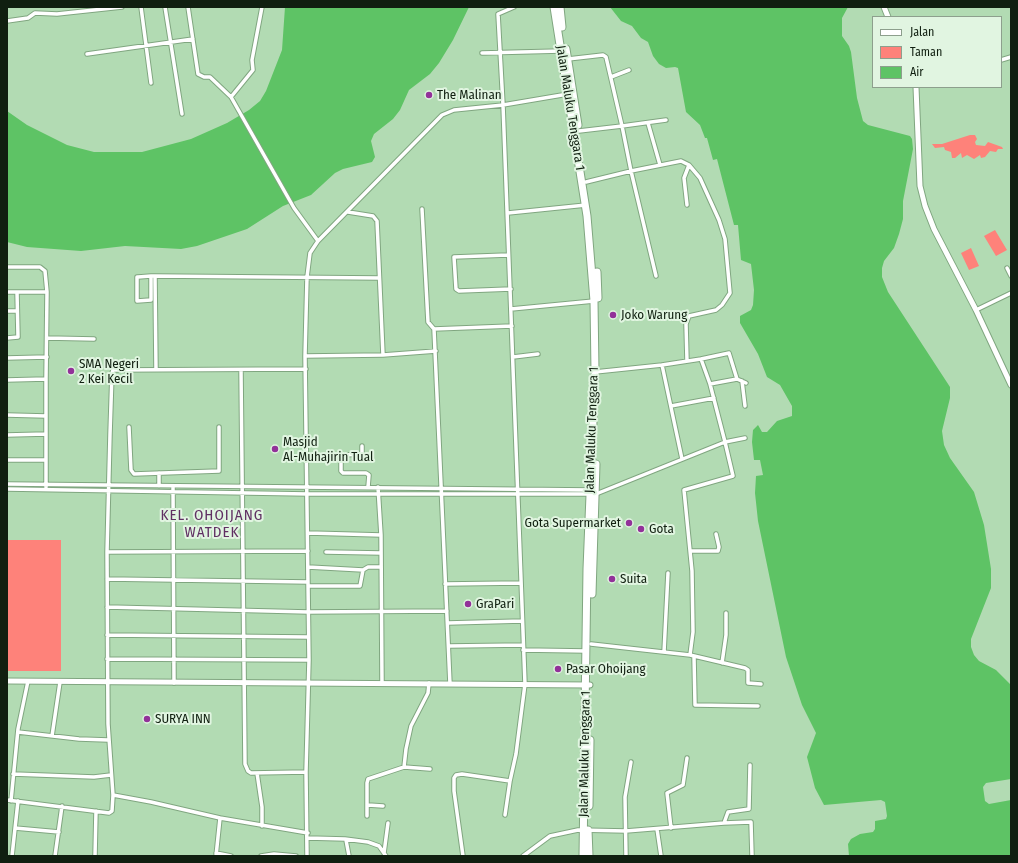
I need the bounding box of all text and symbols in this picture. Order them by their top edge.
legend [872,16,1002,88]
text: Jalan [910,25,934,39]
street label: Jalan Maluku Tenggara 1 [552,44,588,172]
text: Taman [910,45,942,59]
text: Air [910,65,924,79]
place label: The Malinan [437,87,502,103]
marker: The Malinan [424,90,434,100]
place label: Joko Warung [621,307,687,323]
marker: Joko Warung [608,310,618,320]
place label: SMA Negeri 2 Kei Kecil [79,356,139,387]
marker: SMA Negeri 2 Kei Kecil [66,366,76,376]
street label: Jalan Maluku Tenggara 1 [582,367,602,493]
place label: Masjid Al-Muhajirin Tual [283,434,373,465]
marker: Masjid Al-Muhajirin Tual [270,444,280,454]
district label: KEL. OHOIJANG WATDEK [161,507,263,542]
place label: Gota Supermarket [524,515,621,531]
marker: Gota Supermarket [624,518,634,528]
place label: Gota [649,521,674,537]
marker: Gota [636,524,646,534]
place label: Suita [620,571,647,587]
marker: Suita [607,574,617,584]
place label: GraPari [476,596,514,612]
marker: GraPari [463,599,473,609]
place label: Pasar Ohoijang [566,661,646,677]
marker: Pasar Ohoijang [553,664,563,674]
street label: Jalan Maluku Tenggara 1 [576,691,594,817]
place label: SURYA INN [155,711,211,727]
marker: SURYA INN [142,714,152,724]

